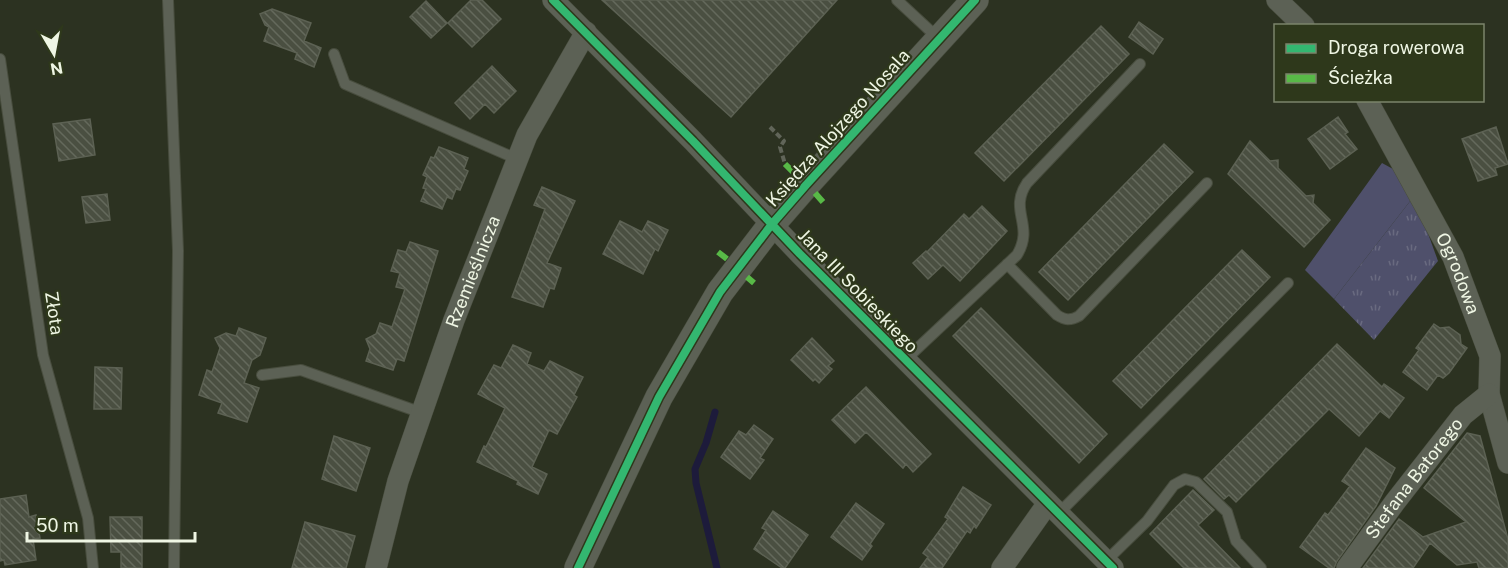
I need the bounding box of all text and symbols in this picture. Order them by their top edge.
north arrow [24,24,84,84]
legend [1274,24,1484,102]
text: Droga rowerowa [1328,37,1464,58]
street label: Księdza Alojzego Nosala [761,45,914,211]
text: N [49,58,64,79]
text: Ścieżka [1328,66,1393,88]
street label: Rzemieślnicza [441,213,504,330]
street label: Jana III Sobieskiego [794,224,923,357]
street label: Ogrodowa [1432,229,1484,317]
street label: Złota [41,290,68,336]
street label: Stefana Batorego [1361,413,1467,543]
scale bar [27,505,195,543]
text: 50 m [36,515,79,536]

